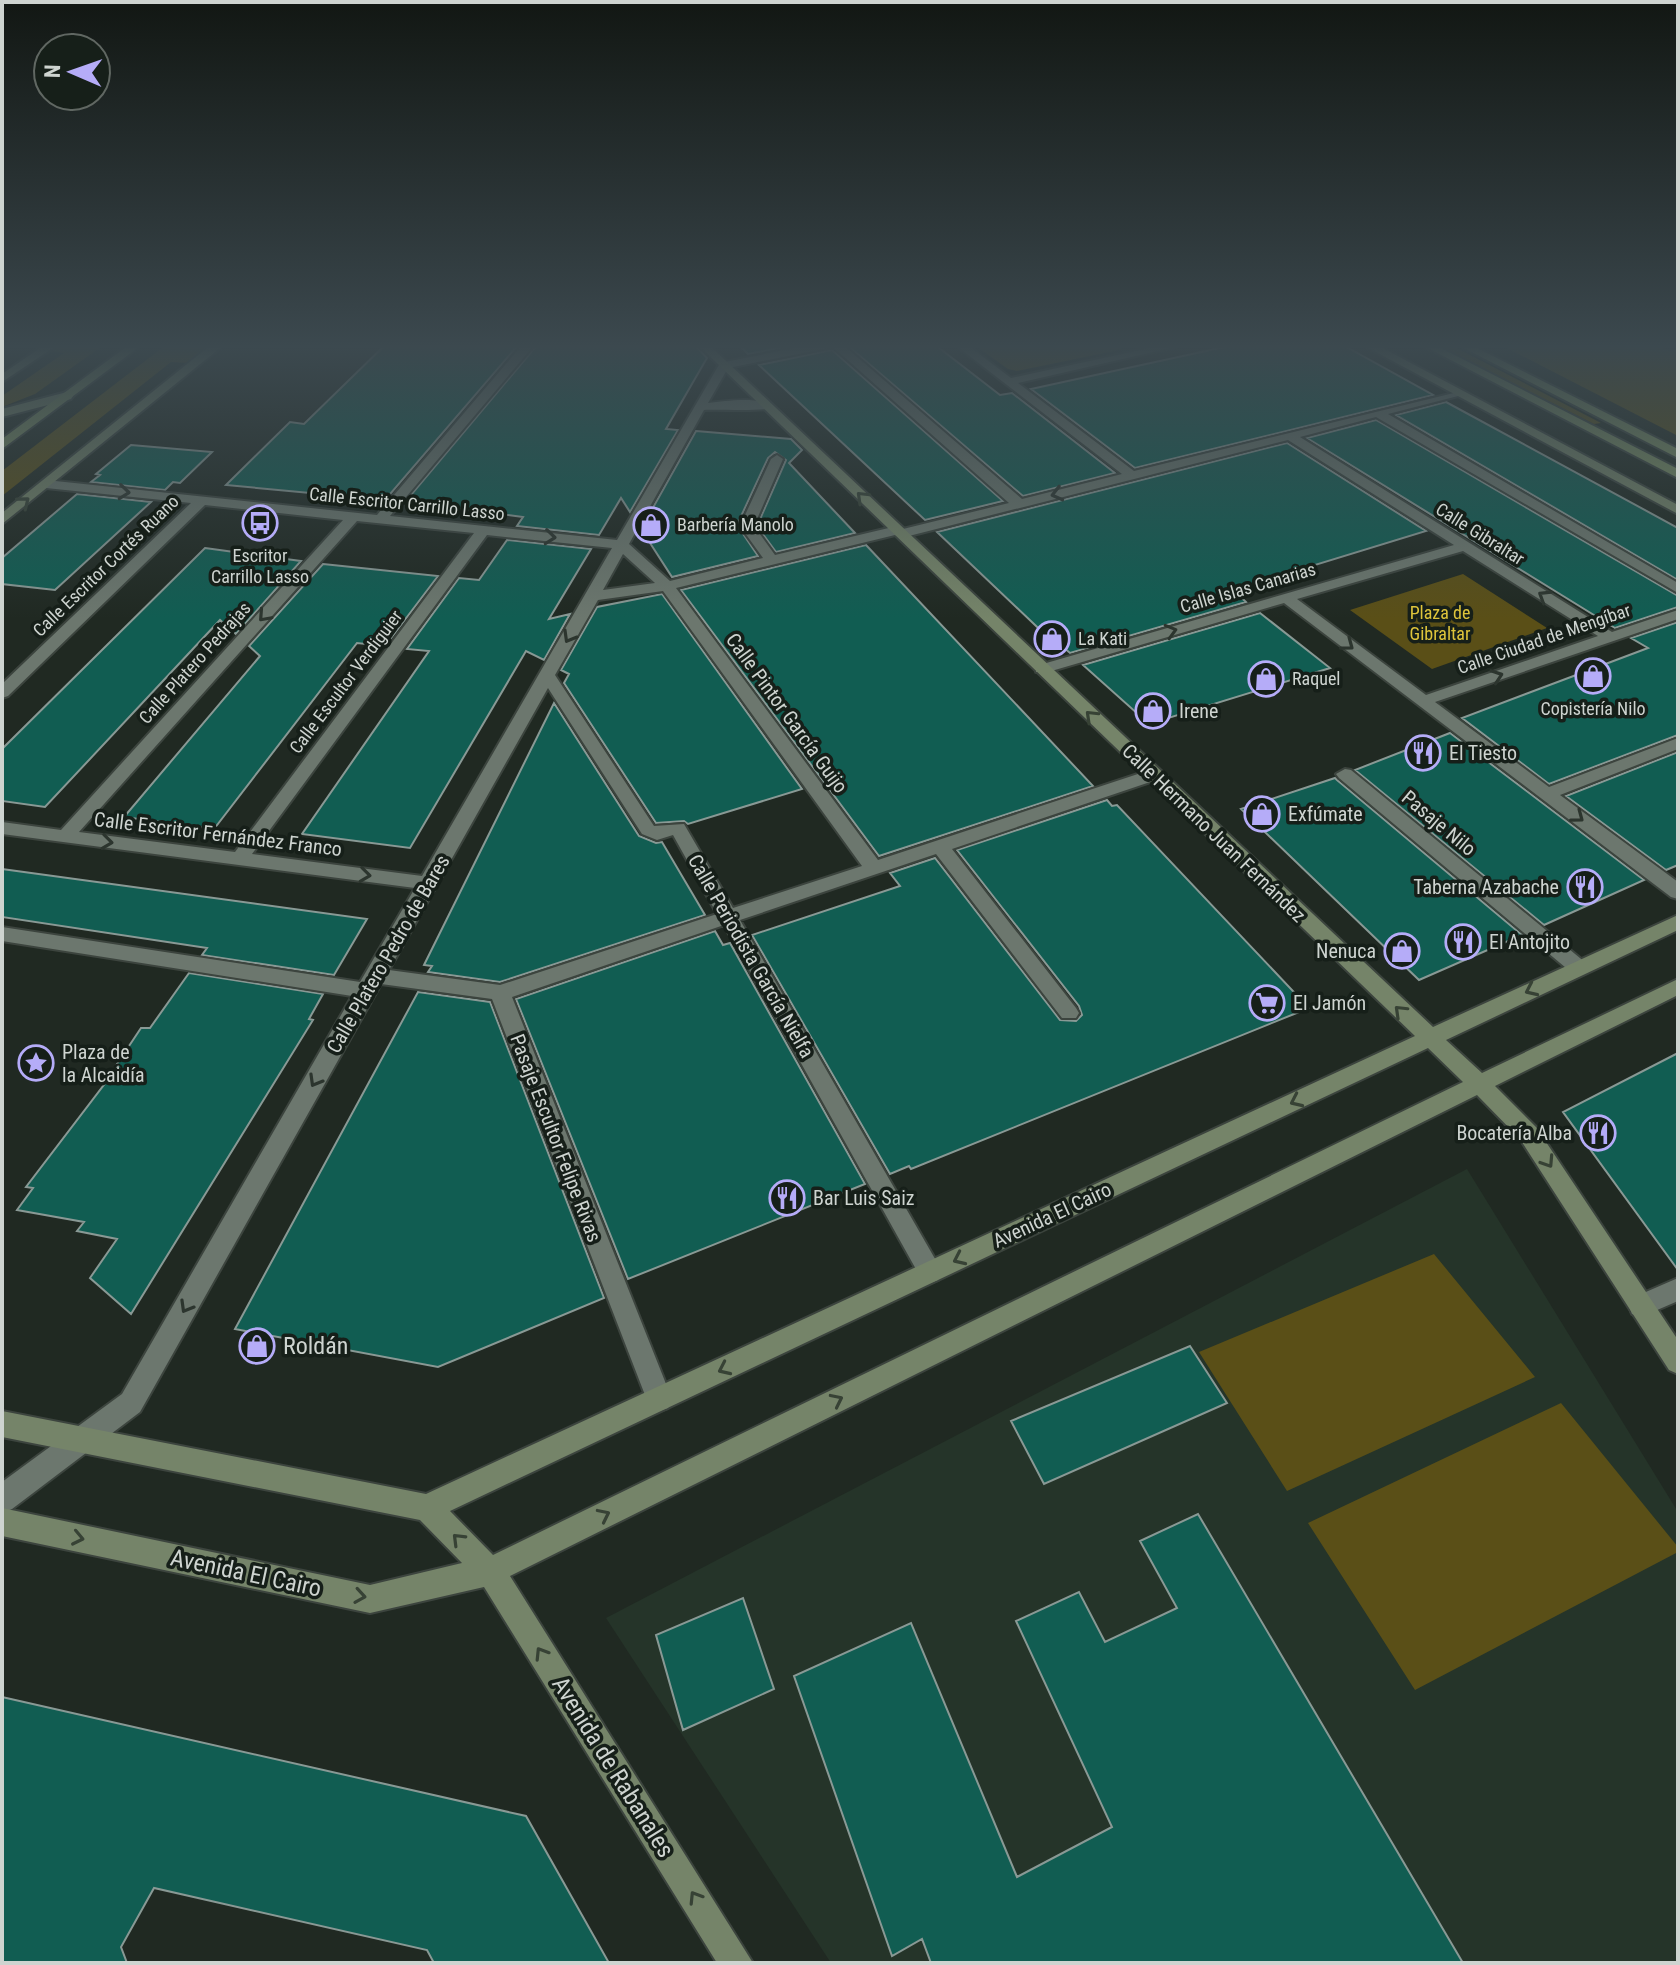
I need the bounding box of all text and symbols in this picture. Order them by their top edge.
north arrow [32,32,112,112]
text: N [40,64,65,78]
street label: Calle Escritor Carrillo Lasso [308,483,506,524]
one-way arrow [118,484,131,501]
one-way arrow [1051,485,1064,502]
street label: Calle Escritor Cortés Ruano [28,491,183,641]
one-way arrow [857,492,871,507]
one-way arrow [15,497,29,512]
street label: Calle Gibraltar [1432,498,1529,569]
bus stop icon: Escritor Carrillo Lasso [241,504,279,542]
shop icon: Barbería Manolo [632,506,670,544]
place label: Barbería Manolo [677,514,794,535]
one-way arrow [544,528,557,545]
place label: Escritor Carrillo Lasso [211,545,309,587]
street label: Calle Islas Canarias [1178,558,1318,617]
one-way arrow [1538,590,1553,605]
street label: Calle Platero Pedrajas [134,597,255,728]
street label: Calle Ciudad de Mengíbar [1455,599,1634,678]
park label: Plaza de Gibraltar [1410,602,1471,644]
one-way arrow [259,606,274,621]
street label: Calle Escultor Verdiguier [285,606,407,757]
shop icon: La Kati [1033,620,1071,658]
one-way arrow [1163,624,1177,640]
one-way arrow [563,628,579,643]
street label: Calle Pintor García Guijo [721,628,853,798]
place label: La Kati [1078,628,1127,649]
one-way arrow [1339,635,1354,649]
shop icon: Copistería Nilo [1574,657,1612,695]
shop icon: Raquel [1247,660,1285,698]
place label: Raquel [1292,668,1340,689]
one-way arrow [1489,670,1503,686]
shop icon: Irene [1134,692,1172,730]
place label: Copistería Nilo [1540,698,1646,719]
place label: Irene [1179,699,1218,723]
one-way arrow [1086,710,1100,725]
restaurant icon: El Tiesto [1404,734,1442,772]
street label: Calle Hermano Juan Fernández [1117,739,1311,927]
place label: El Tiesto [1449,741,1517,765]
street label: Pasaje Nilo [1397,785,1481,861]
shop icon: Exfúmate [1243,795,1281,833]
place label: Exfúmate [1288,802,1363,826]
street label: Calle Escritor Fernández Franco [93,807,343,861]
one-way arrow [1570,808,1584,822]
one-way arrow [101,833,114,850]
street label: Calle Periodista García Nielfa [683,850,819,1062]
street label: Calle Platero Pedro de Bares [321,851,455,1057]
one-way arrow [358,866,372,883]
restaurant icon: Taberna Azabache [1566,868,1604,906]
place label: Taberna Azabache [1413,875,1559,899]
restaurant icon: El Antojito [1444,923,1482,961]
place label: El Antojito [1489,930,1570,954]
shop icon: Nenuca [1383,932,1421,970]
place label: Nenuca [1316,939,1376,963]
one-way arrow [1525,980,1540,996]
supermarket icon: El Jamón [1248,984,1286,1022]
place label: El Jamón [1293,991,1366,1015]
one-way arrow [1395,1006,1410,1020]
street label: Pasaje Escultor Felipe Rivas [505,1031,607,1245]
place label: Plaza de la Alcaidía [62,1040,145,1087]
place icon: Plaza de la Alcaidía [17,1044,55,1082]
one-way arrow [309,1072,325,1087]
one-way arrow [1290,1091,1304,1107]
restaurant icon: Bocatería Alba [1579,1114,1617,1152]
place label: Bocatería Alba [1456,1121,1572,1145]
one-way arrow [1538,1154,1553,1168]
street label: Avenida El Cairo [989,1177,1115,1253]
restaurant icon: Bar Luis Saiz [768,1179,806,1217]
place label: Bar Luis Saiz [813,1186,915,1210]
one-way arrow [953,1249,967,1265]
one-way arrow [181,1299,196,1313]
shop icon: Roldán [238,1327,276,1365]
place label: Roldán [283,1332,348,1360]
one-way arrow [717,1359,732,1375]
one-way arrow [828,1394,843,1410]
one-way arrow [595,1509,610,1524]
one-way arrow [71,1529,85,1546]
one-way arrow [453,1534,467,1549]
street label: Avenida El Cairo [168,1543,324,1603]
one-way arrow [354,1587,367,1604]
one-way arrow [536,1647,551,1662]
street label: Avenida de Rabanales [546,1672,680,1862]
one-way arrow [689,1891,704,1906]

